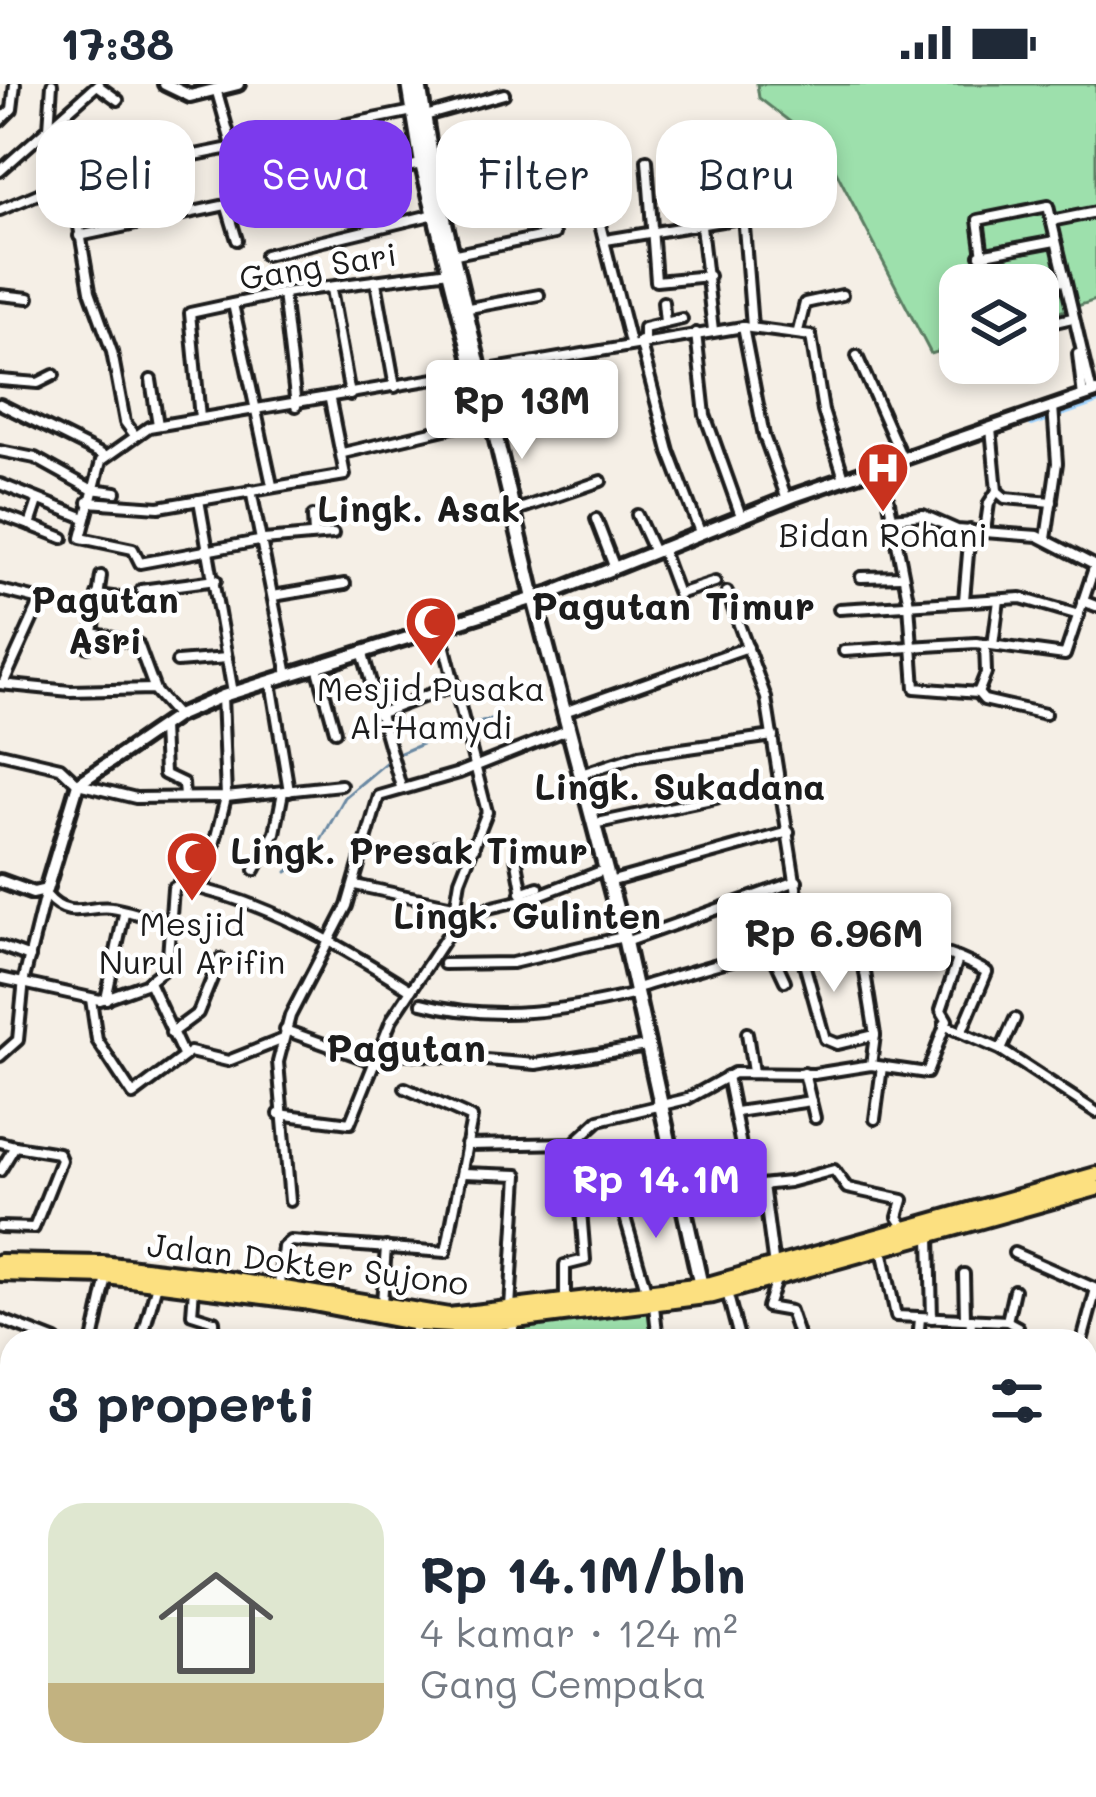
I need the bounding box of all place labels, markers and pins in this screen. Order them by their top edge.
pin: Rp 13M [424,360,620,462]
hospital icon: Bidan Rohani [855,440,911,514]
place label: Bidan Rohani [778,512,988,555]
mosque icon: Mesjid Pusaka Al-Hamydi [403,594,459,668]
place label: Mesjid Pusaka Al-Hamydi [317,666,545,748]
mosque icon: Mesjid Nurul Arifin [164,829,220,903]
pin: Rp 6.96M [710,893,958,995]
place label: Mesjid Nurul Arifin [99,901,285,982]
pin: Rp 14.1M [532,1139,780,1241]

